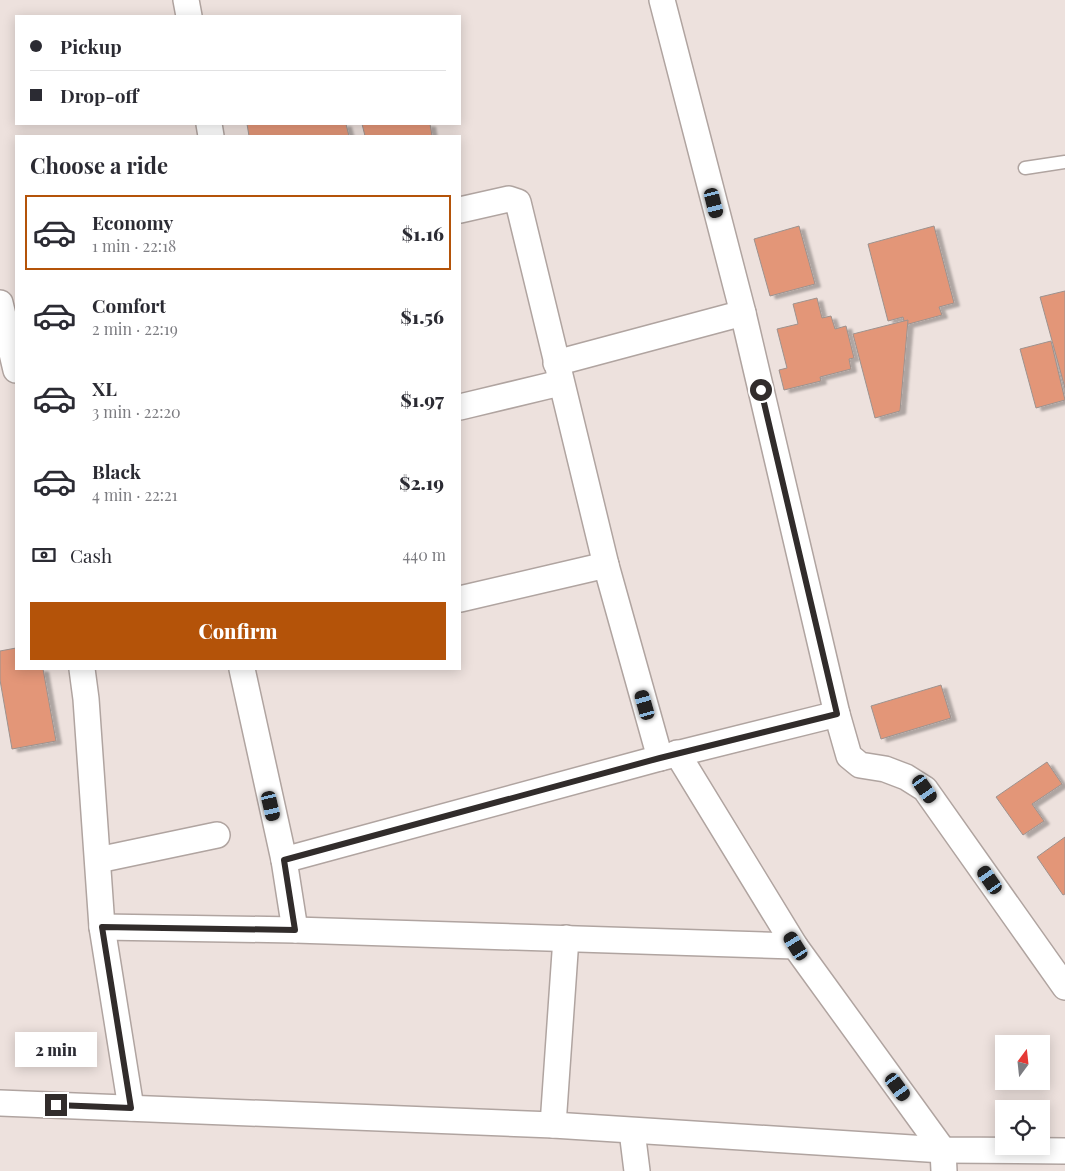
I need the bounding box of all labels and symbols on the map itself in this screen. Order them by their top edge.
car [703,187,724,219]
route start [750,379,772,401]
car [633,689,656,721]
car [910,772,939,806]
car [260,790,281,822]
car [975,863,1004,897]
car [781,929,810,963]
callout: 2 min [15,1032,97,1068]
north arrow [995,1035,1050,1090]
car [883,1070,912,1104]
route end [45,1094,67,1116]

